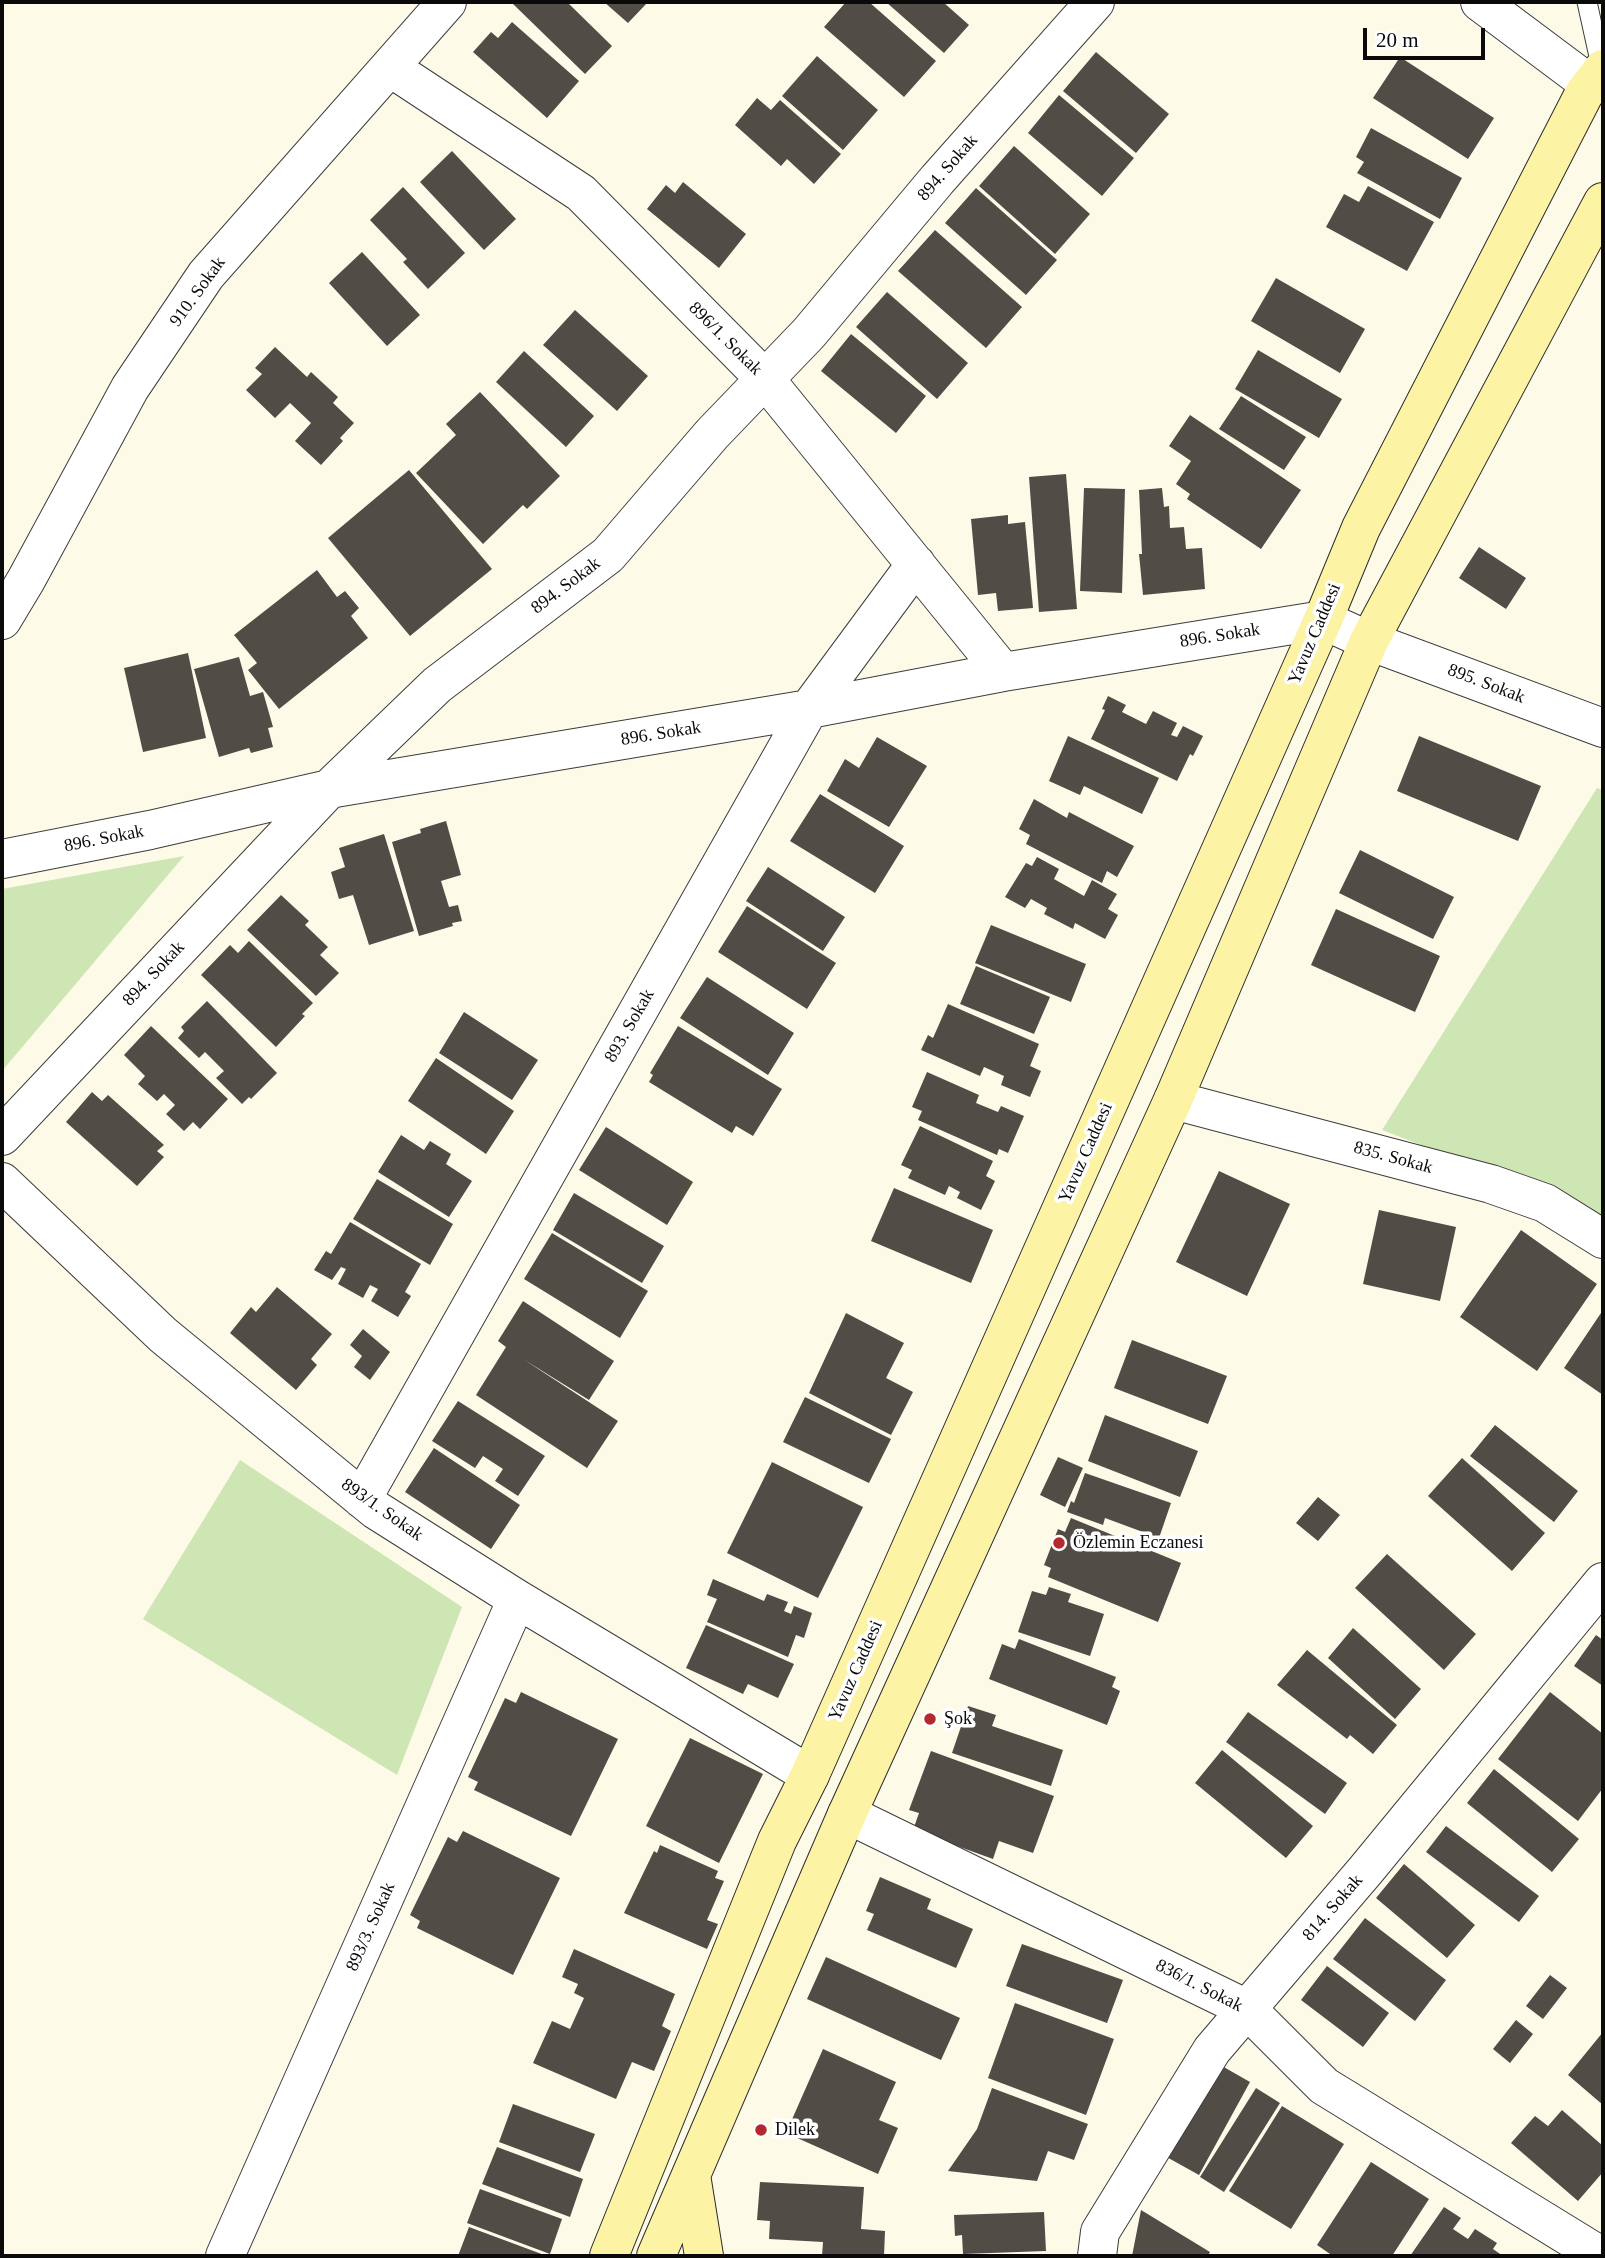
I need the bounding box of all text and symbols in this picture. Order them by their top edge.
scale bar [1367,14,1490,58]
text: 20 m [1376,28,1419,52]
street label: 894. Sokak [913,130,983,206]
street label: 910. Sokak [165,253,231,331]
street label: 896/1. Sokak [684,298,766,380]
street label: 894. Sokak [527,553,605,619]
street label: Yavuz Caddesi [1284,580,1346,688]
street label: 896. Sokak [1178,619,1262,653]
street label: 895. Sokak [1444,659,1528,709]
street label: 896. Sokak [619,717,703,751]
street label: 896. Sokak [62,821,146,857]
street label: 894. Sokak [118,937,190,1011]
street label: 893. Sokak [600,986,660,1066]
street label: Yavuz Caddesi [1054,1099,1118,1207]
street label: 835. Sokak [1351,1137,1435,1179]
street label: 893/1. Sokak [337,1474,427,1546]
place label: Özlemin Eczanesi [1073,1532,1203,1554]
marker: Özlemin Eczanesi [1051,1535,1067,1551]
street label: Yavuz Caddesi [824,1617,888,1725]
place label: Şok [944,1708,972,1730]
marker: Şok [922,1711,938,1727]
street label: 814. Sokak [1298,1870,1368,1946]
street label: 893/3. Sokak [342,1879,400,1975]
street label: 836/1. Sokak [1152,1955,1246,2017]
place label: Dilek [775,2119,815,2141]
marker: Dilek [753,2122,769,2138]

